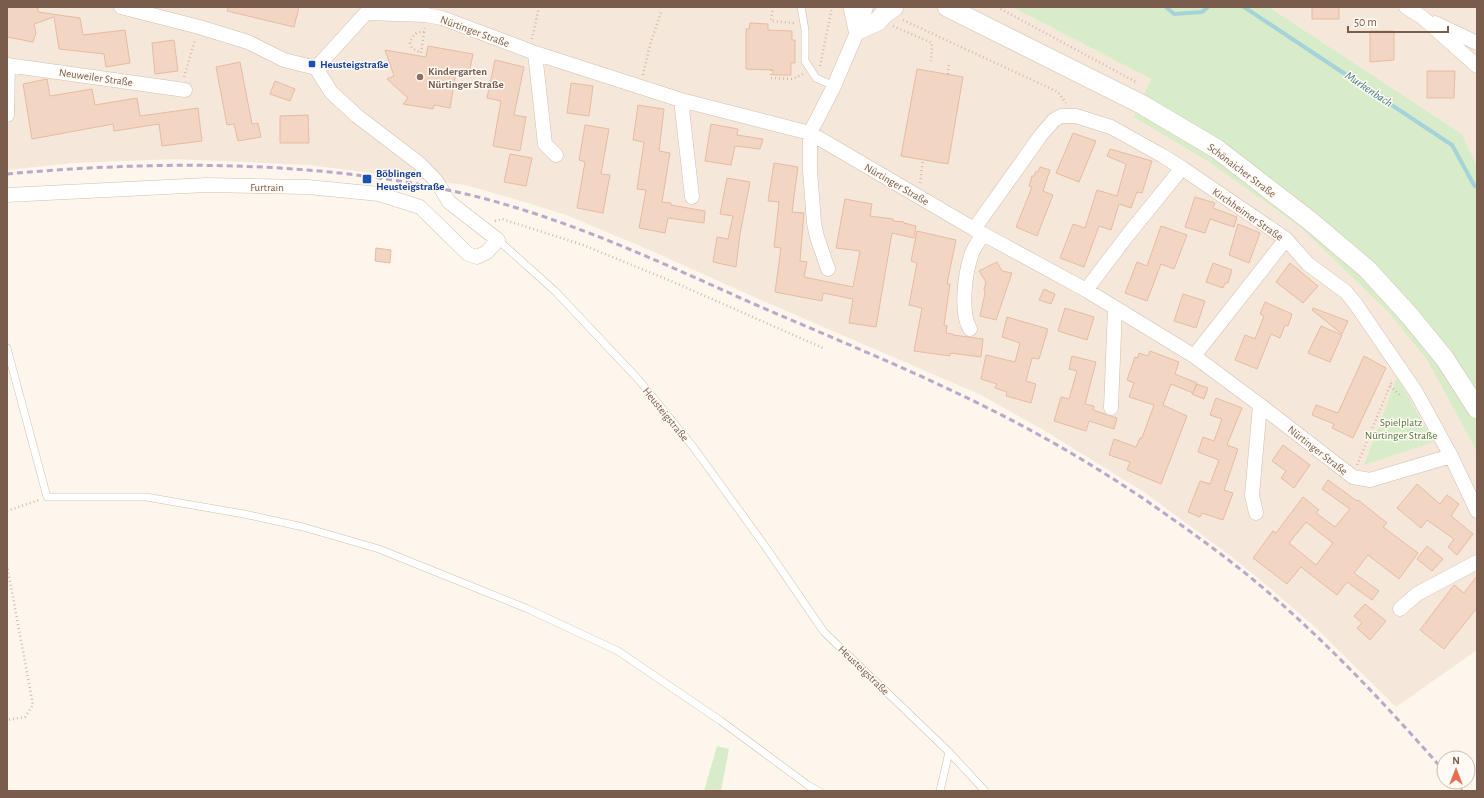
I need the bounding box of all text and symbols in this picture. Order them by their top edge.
scale bar [1348,8,1448,34]
street label: Nürtinger Straße [439,14,511,49]
text: 50 m [1354,16,1377,28]
marker: Heusteigstraße [307,59,317,69]
place label: Heusteigstraße [320,59,389,70]
place label: Kindergarten Nürtinger Straße [428,66,504,90]
street label: Neuweiler Straße [58,67,134,88]
water label: Murkenbach [1343,69,1395,109]
marker: Kindergarten Nürtinger Straße [415,72,425,82]
street label: Schönaicher Straße [1205,141,1278,200]
street label: Nürtinger Straße [863,162,931,207]
place label: Böblingen Heusteigstraße [376,168,445,192]
marker: Böblingen Heusteigstraße [361,173,373,185]
street label: Furtrain [250,182,284,193]
street label: Kirchheimer Straße [1210,186,1285,243]
street label: Heusteigstraße [641,385,691,443]
park label: Spielplatz Nürtinger Straße [1365,417,1437,441]
street label: Nürtinger Straße [1286,424,1350,477]
street label: Heusteigstraße [836,644,891,697]
north arrow [1436,750,1476,790]
text: N [1452,755,1460,766]

